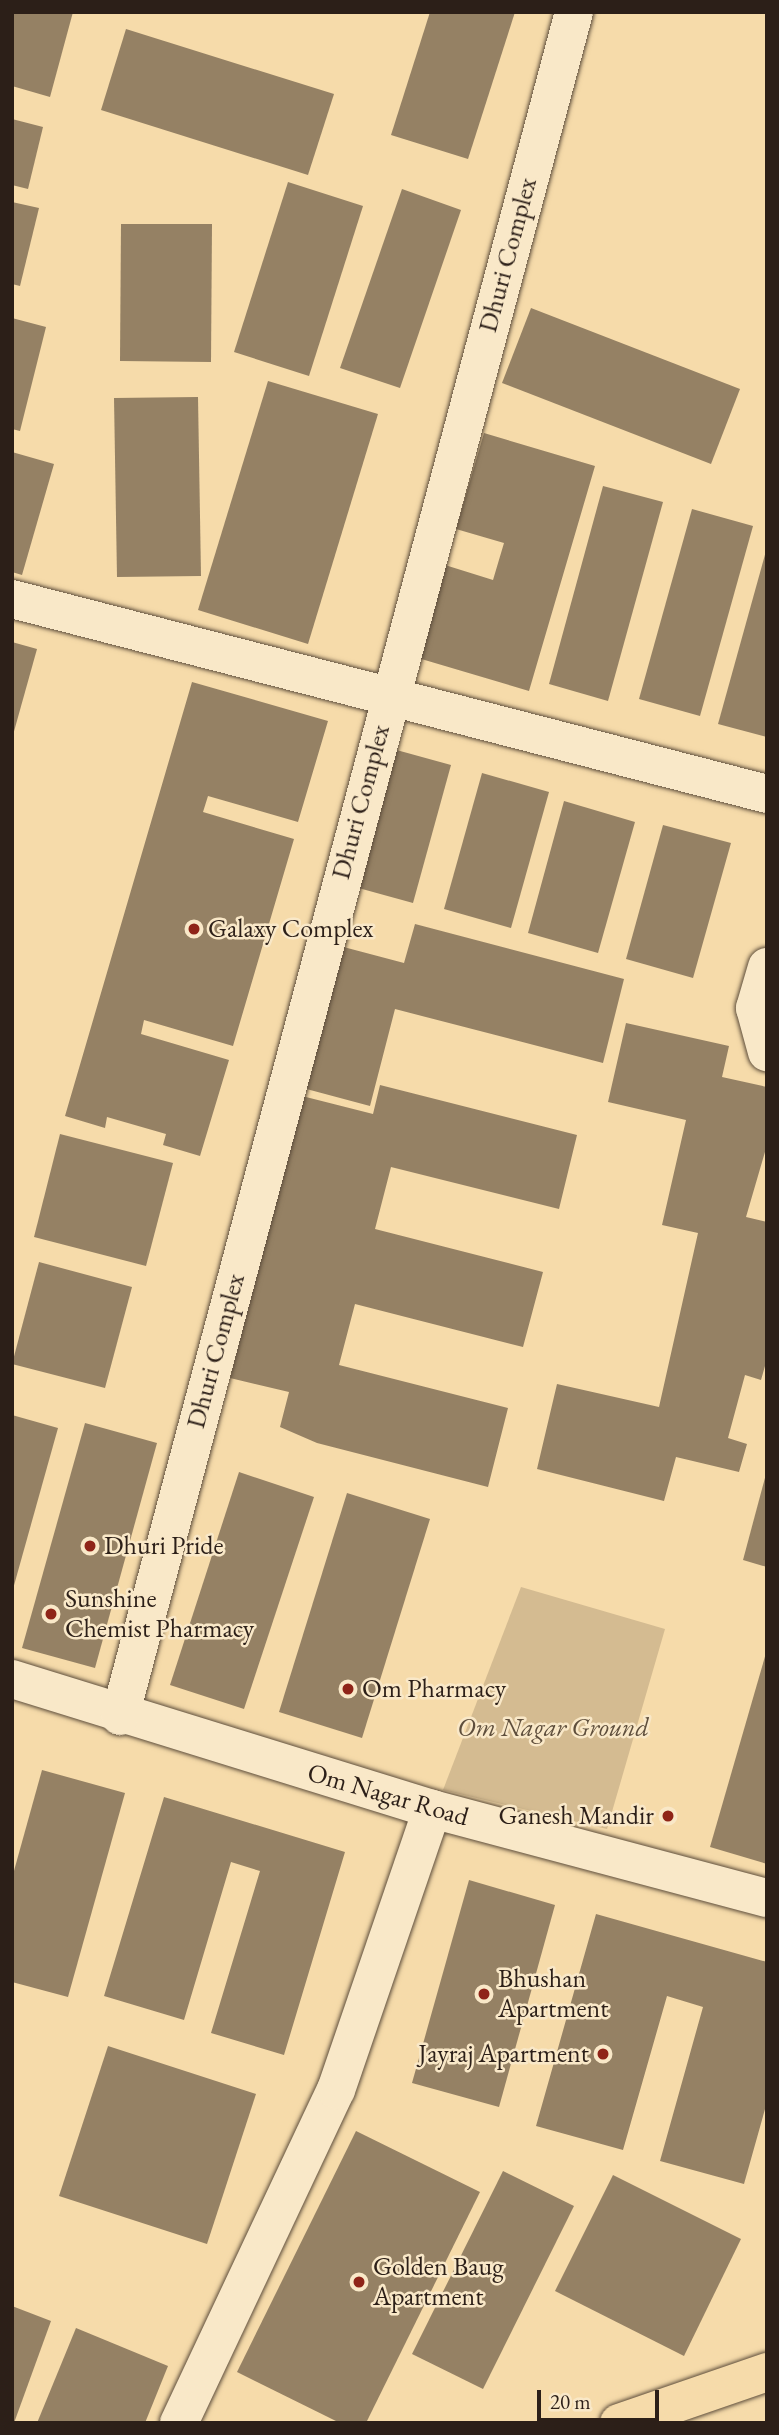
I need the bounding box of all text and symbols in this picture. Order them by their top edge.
street label: Dhuri Complex [472,174,544,336]
street label: Dhuri Complex [325,721,397,883]
place label: Galaxy Complex [208,913,374,945]
marker: Galaxy Complex [186,921,202,937]
street label: Dhuri Complex [180,1270,252,1432]
place label: Dhuri Pride [104,1530,224,1562]
marker: Dhuri Pride [82,1538,98,1554]
place label: Sunshine Chemist Pharmacy [65,1583,254,1644]
marker: Sunshine Chemist Pharmacy [43,1606,59,1622]
place label: Om Pharmacy [362,1673,506,1705]
marker: Om Pharmacy [340,1681,356,1697]
park label: Om Nagar Ground [457,1712,649,1744]
street label: Om Nagar Road [304,1757,472,1833]
place label: Ganesh Mandir [499,1800,654,1832]
marker: Ganesh Mandir [660,1808,676,1824]
place label: Bhushan Apartment [498,1963,608,2024]
marker: Bhushan Apartment [476,1986,492,2002]
place label: Jayraj Apartment [418,2038,589,2070]
marker: Jayraj Apartment [595,2046,611,2062]
place label: Golden Baug Apartment [373,2251,504,2312]
marker: Golden Baug Apartment [351,2274,367,2290]
scale bar [541,2376,664,2420]
text: 20 m [550,2388,591,2415]

